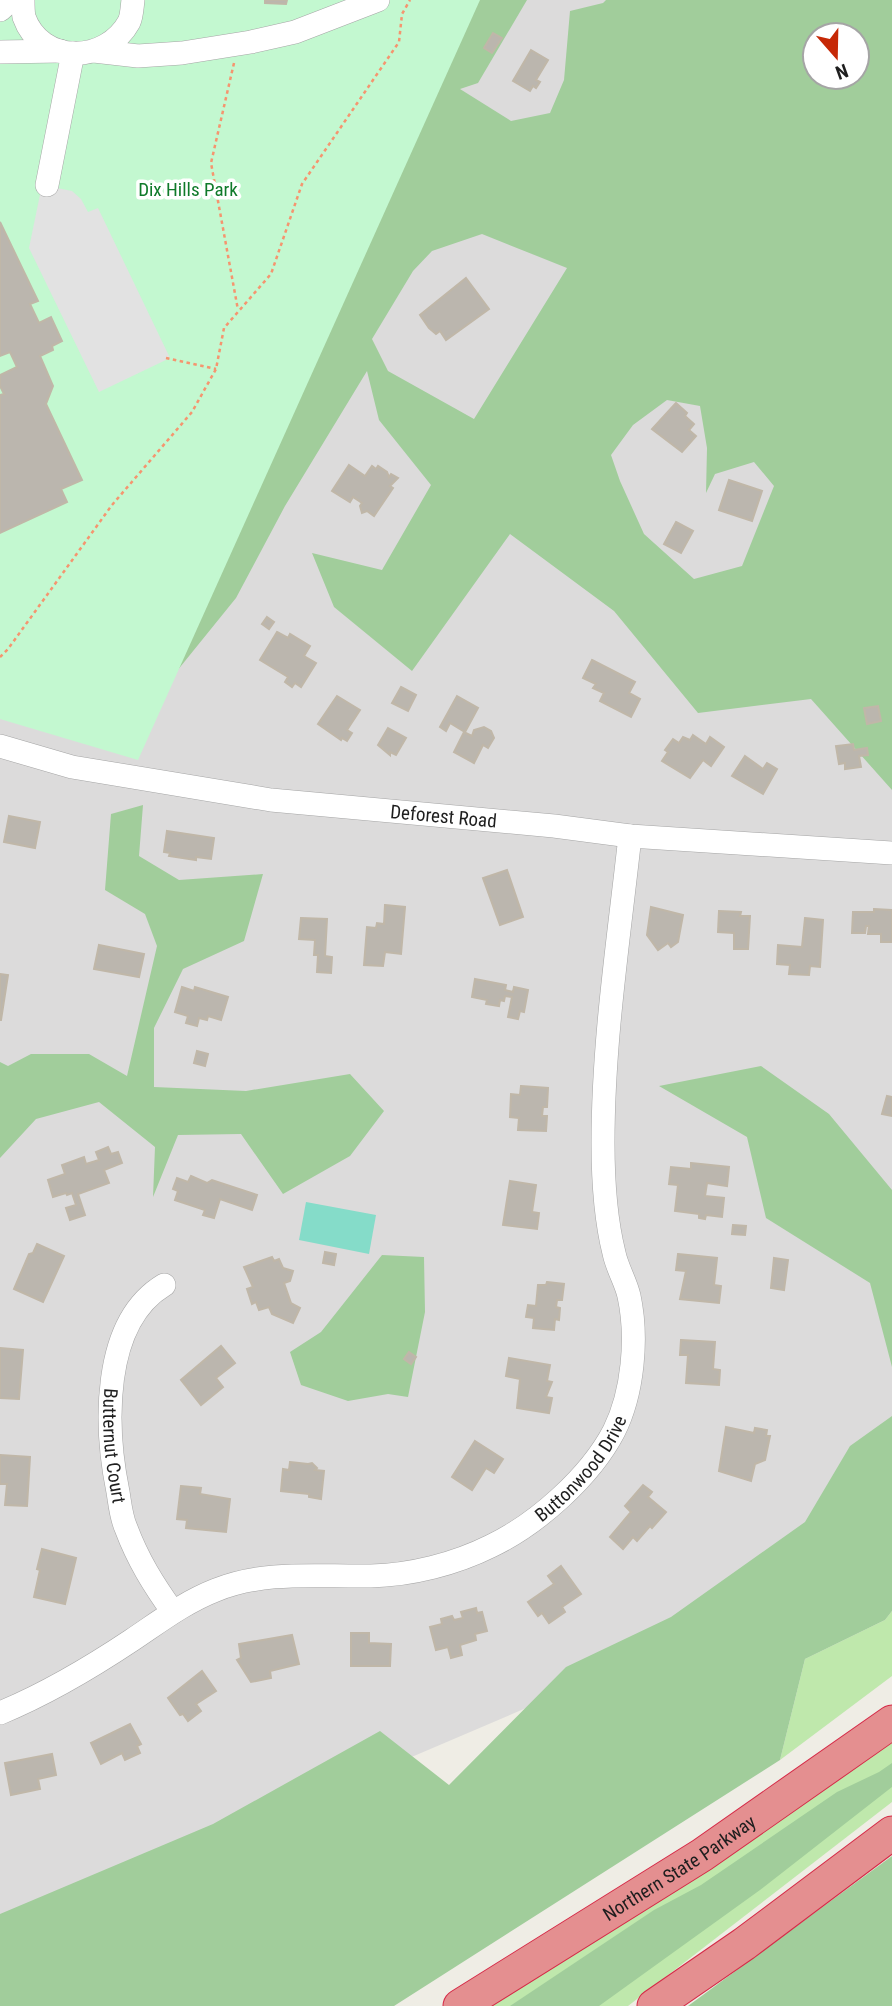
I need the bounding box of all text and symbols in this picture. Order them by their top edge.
north arrow [801,21,871,91]
text: N [832,59,851,84]
park label: Dix Hills Park [138,178,238,201]
street label: Deforest Road [389,800,498,833]
street label: Butternut Court [98,1387,131,1505]
street label: Buttonwood Drive [530,1412,632,1527]
street label: Northern State Parkway [599,1810,760,1926]

